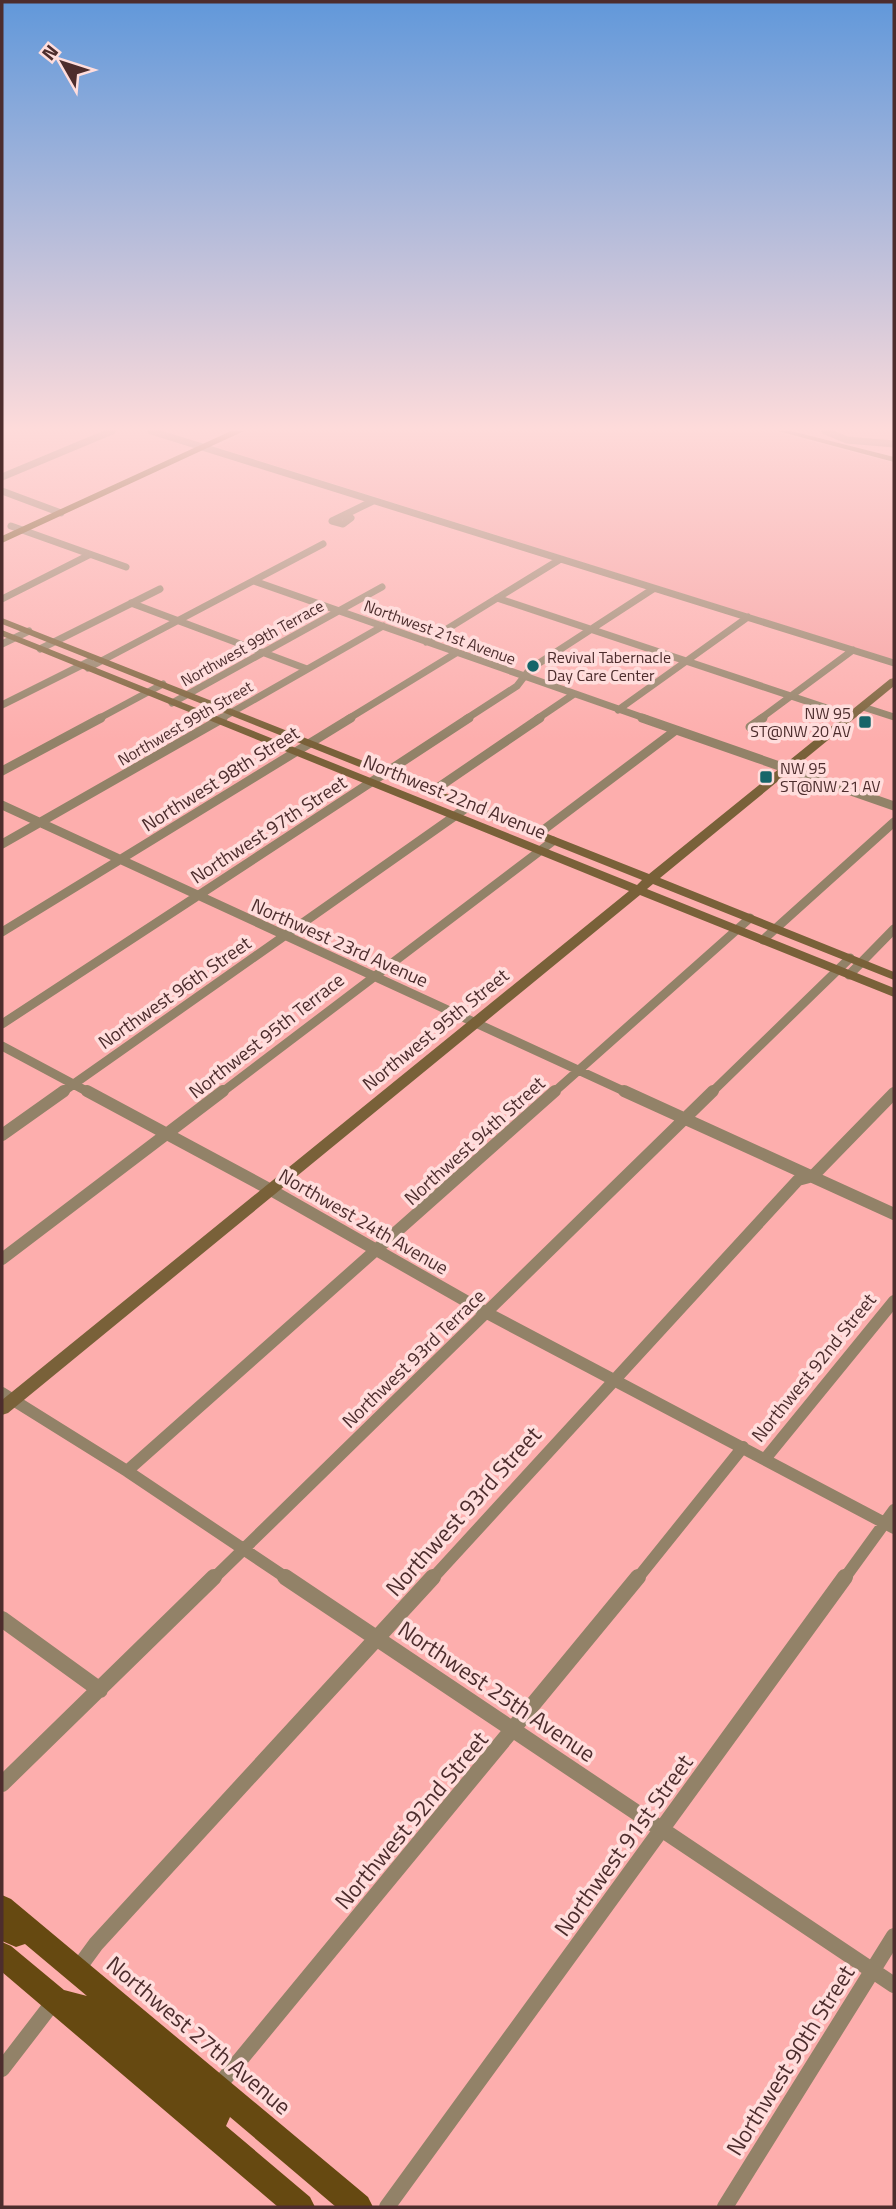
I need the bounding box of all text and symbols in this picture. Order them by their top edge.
north arrow [28,28,98,98]
text: N [34,38,65,66]
street label: Northwest 21st Avenue [361,593,519,671]
street label: Northwest 99th Terrace [176,594,328,692]
place label: Revival Tabernacle Day Care Center [547,645,671,687]
marker: Revival Tabernacle Day Care Center [525,658,541,674]
street label: Northwest 99th Street [113,674,257,772]
place label: NW 95 ST@NW 20 AV [750,701,851,743]
marker: NW 95 ST@NW 20 AV [857,714,873,730]
street label: Northwest 98th Street [136,718,305,838]
street label: Northwest 22nd Avenue [359,746,551,846]
place label: NW 95 ST@NW 21 AV [780,756,881,798]
street label: Northwest 97th Street [184,767,352,890]
marker: NW 95 ST@NW 21 AV [758,769,774,785]
street label: Northwest 23rd Avenue [247,890,433,994]
street label: Northwest 96th Street [92,928,257,1056]
street label: Northwest 95th Street [356,961,515,1097]
street label: Northwest 95th Terrace [182,965,350,1105]
street label: Northwest 94th Street [397,1068,551,1211]
street label: Northwest 24th Avenue [274,1161,454,1281]
street label: Northwest 93rd Terrace [335,1282,491,1434]
street label: Northwest 92nd Street [744,1286,883,1448]
street label: Northwest 93rd Street [377,1418,549,1604]
street label: Northwest 25th Avenue [391,1612,603,1770]
street label: Northwest 92nd Street [326,1723,496,1917]
street label: Northwest 91st Street [545,1747,701,1943]
street label: Northwest 27th Avenue [99,1947,299,2123]
street label: Northwest 90th Street [717,1958,863,2162]

